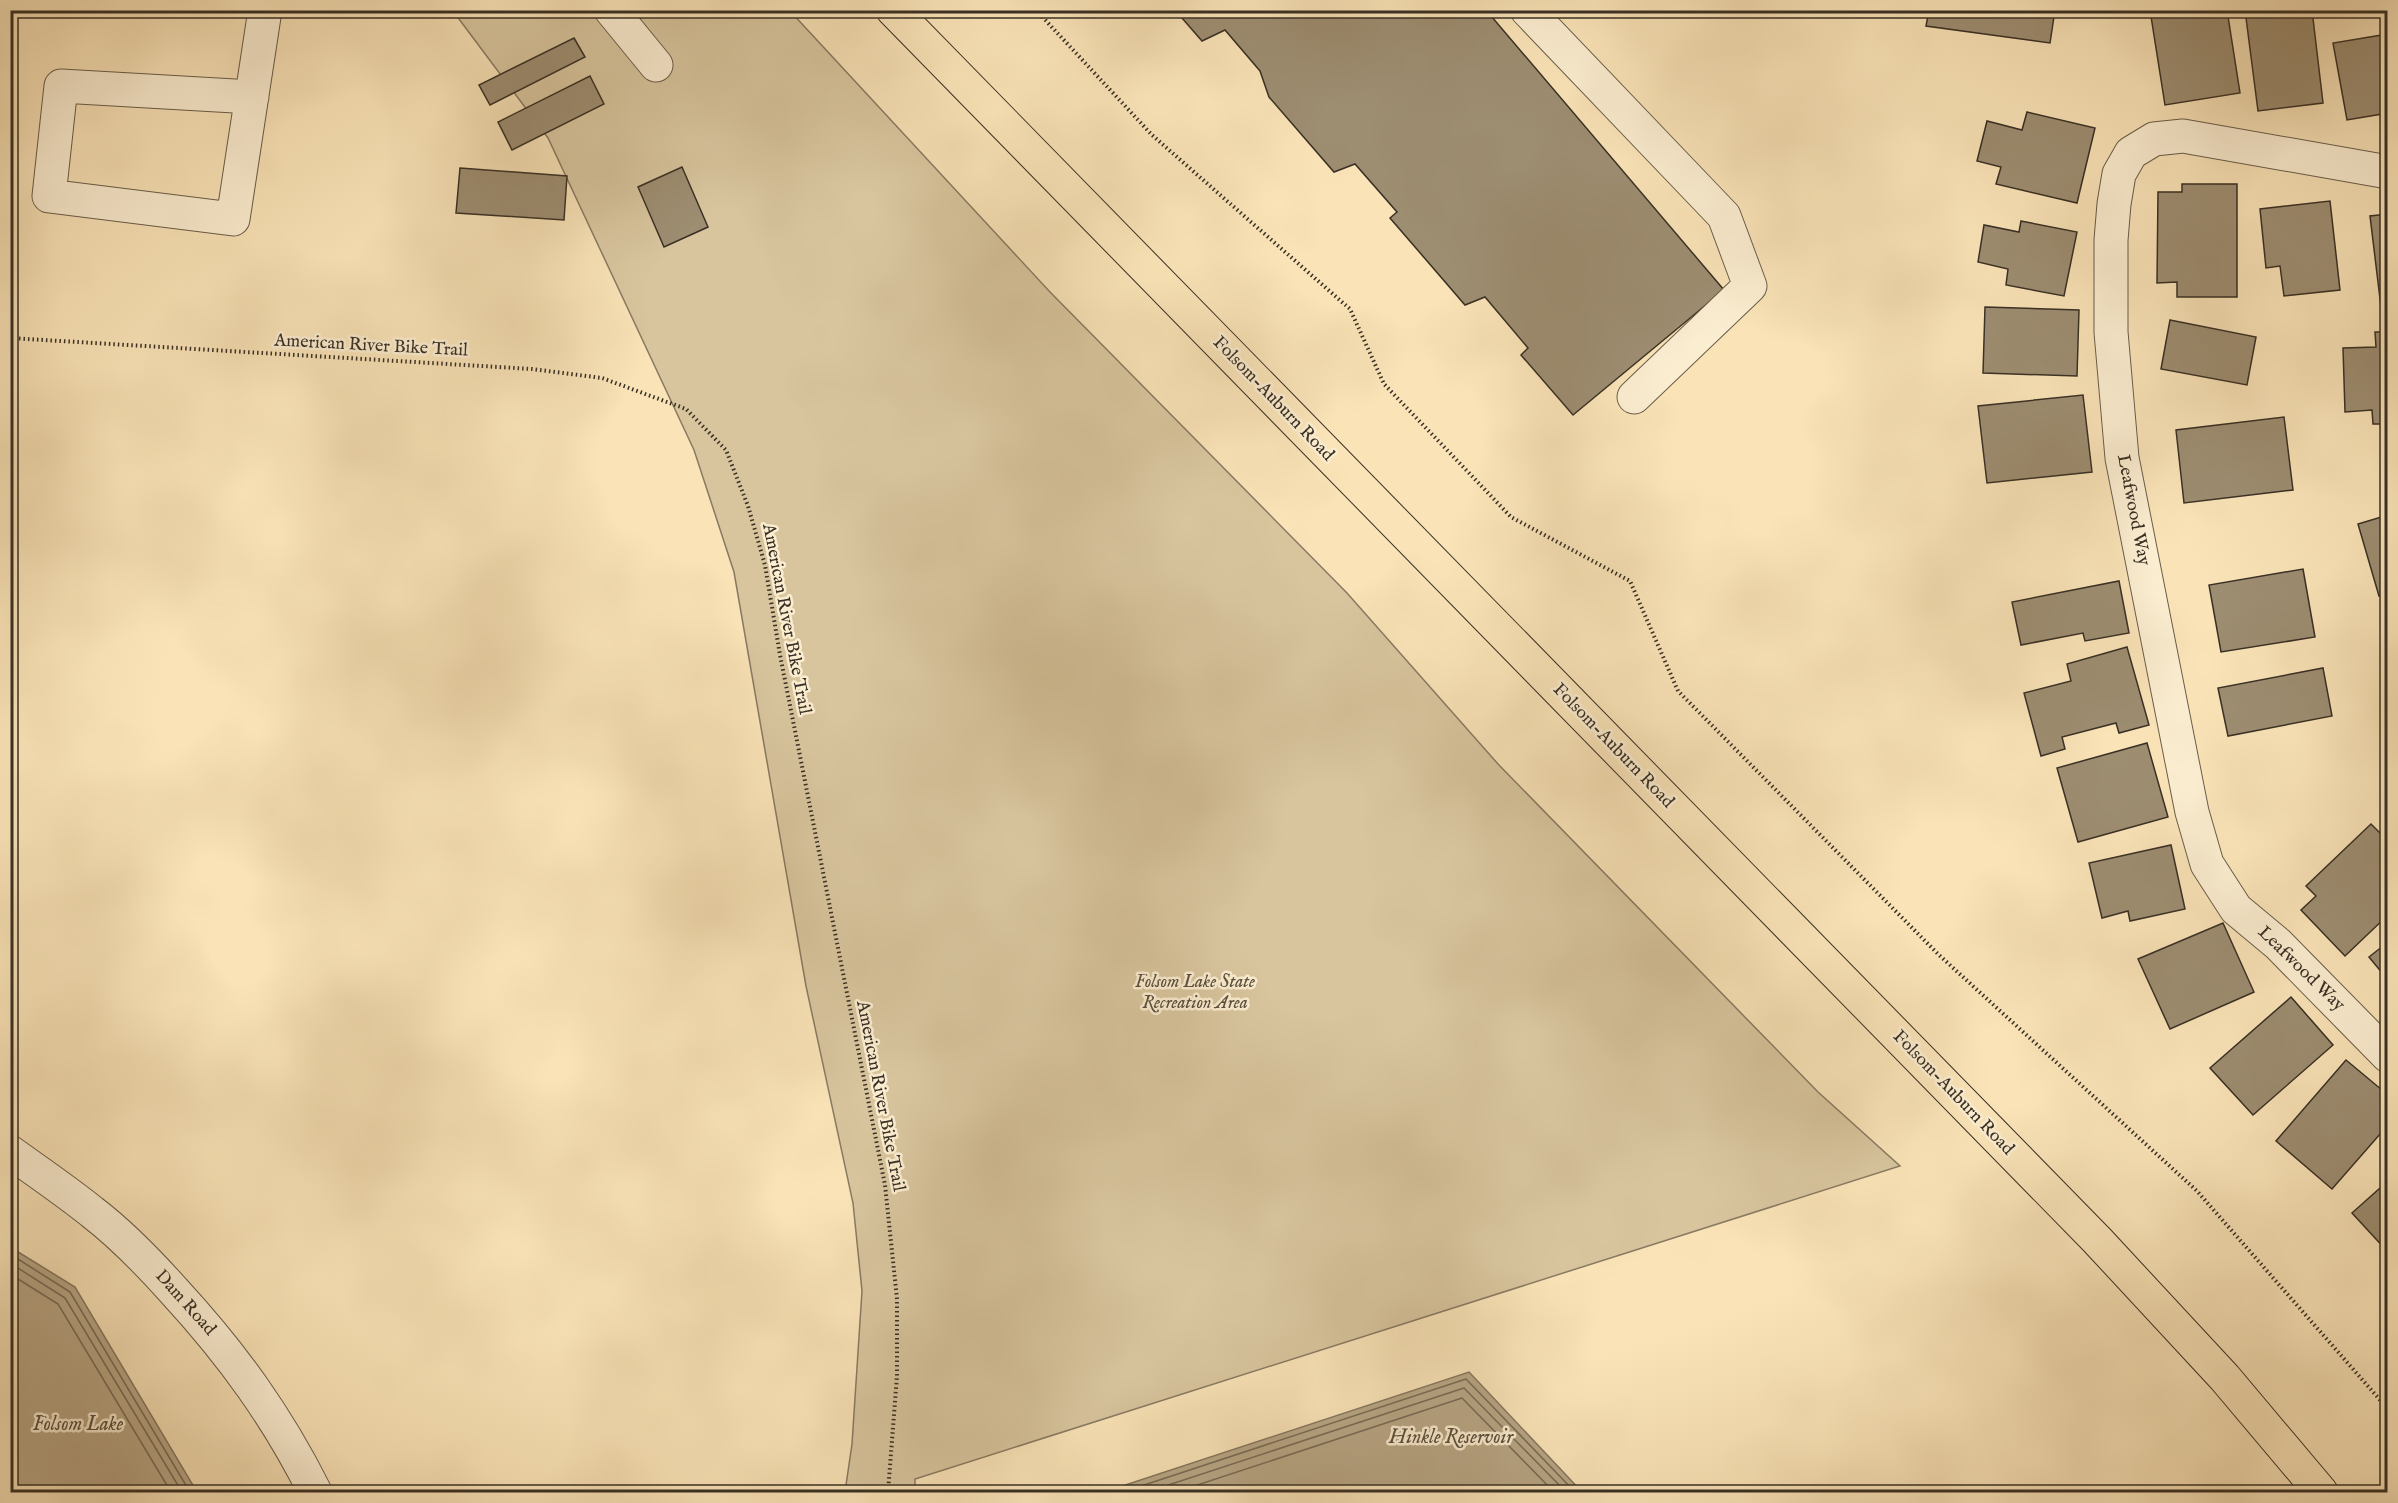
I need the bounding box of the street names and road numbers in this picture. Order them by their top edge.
street label: American River Bike Trail [273,329,469,363]
street label: Folsom-Auburn Road [1207,332,1339,467]
street label: Leafwood Way [2111,453,2155,568]
street label: American River Bike Trail [756,521,816,716]
street label: Folsom-Auburn Road [1547,679,1679,814]
street label: Leafwood Way [2252,922,2350,1016]
street label: American River Bike Trail [850,998,910,1193]
street label: Folsom-Auburn Road [1887,1026,2019,1161]
street label: Dam Road [149,1265,221,1341]

